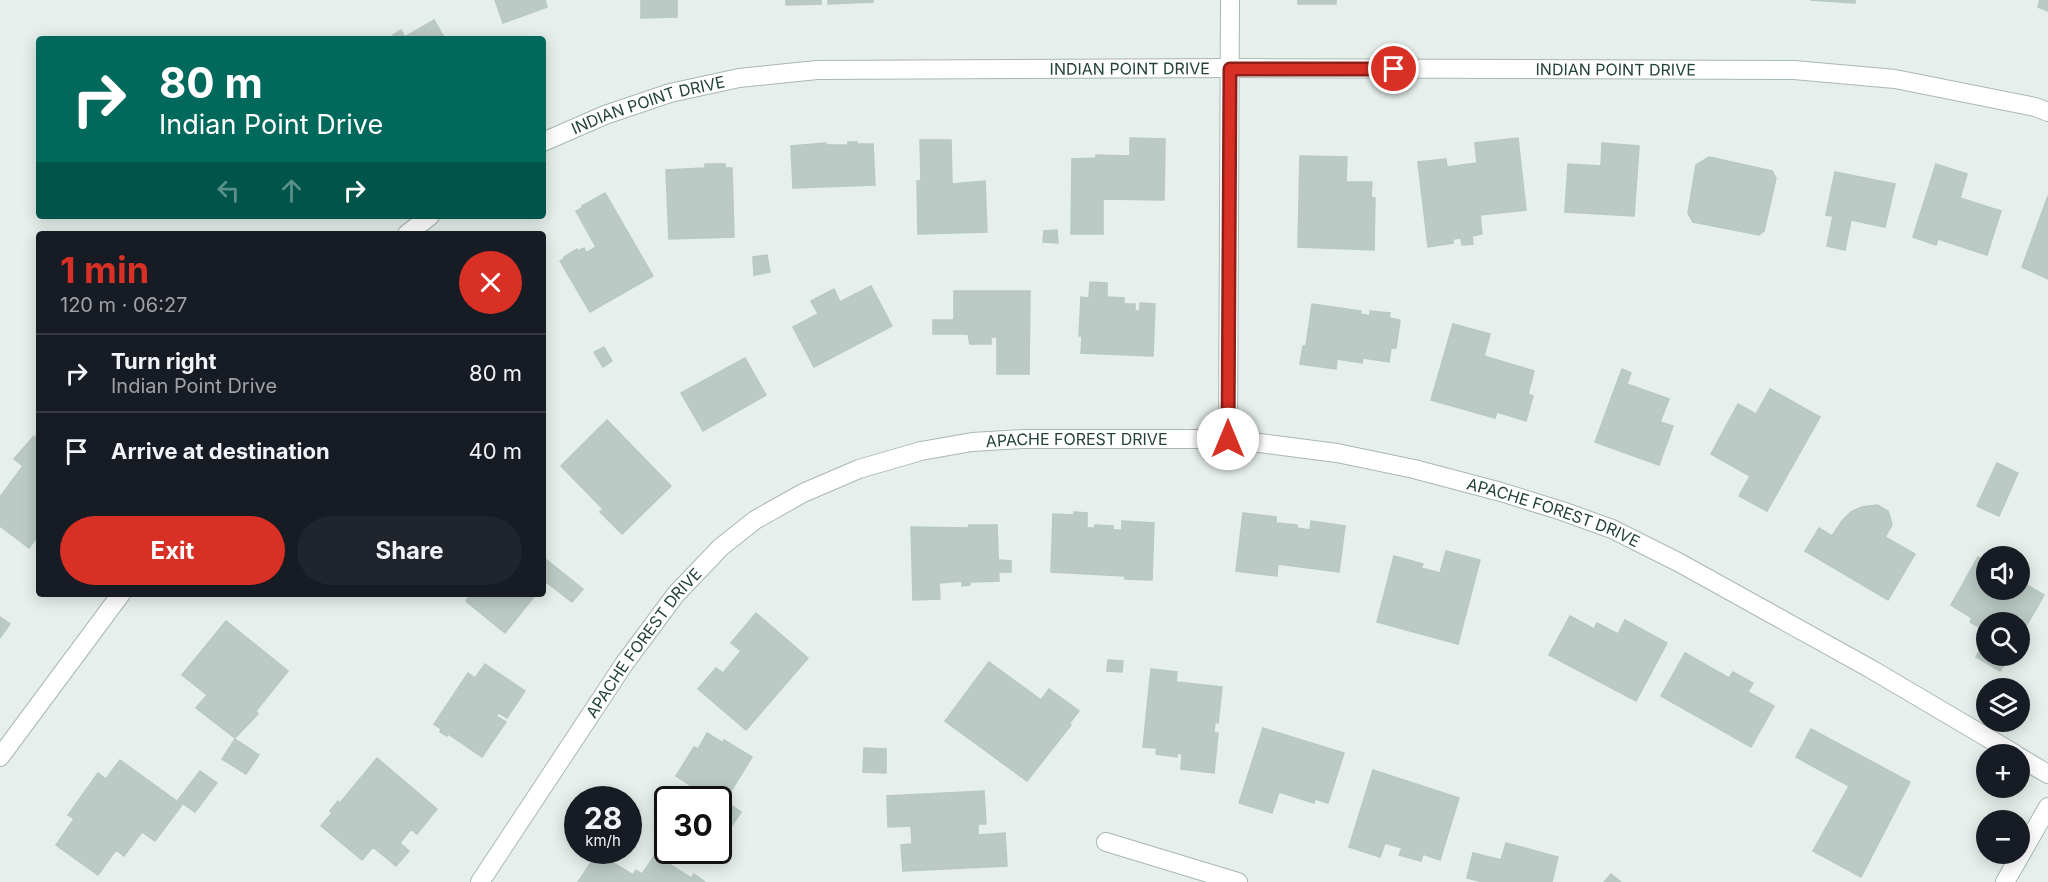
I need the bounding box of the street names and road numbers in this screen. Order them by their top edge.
street label: INDIAN POINT DRIVE [1050,58,1210,79]
street label: INDIAN POINT DRIVE [1536,59,1696,80]
street label: INDIAN POINT DRIVE [568,71,727,138]
street label: APACHE FOREST DRIVE [985,429,1168,451]
street label: APACHE FOREST DRIVE [1465,473,1643,551]
street label: APACHE FOREST DRIVE [581,564,706,721]

